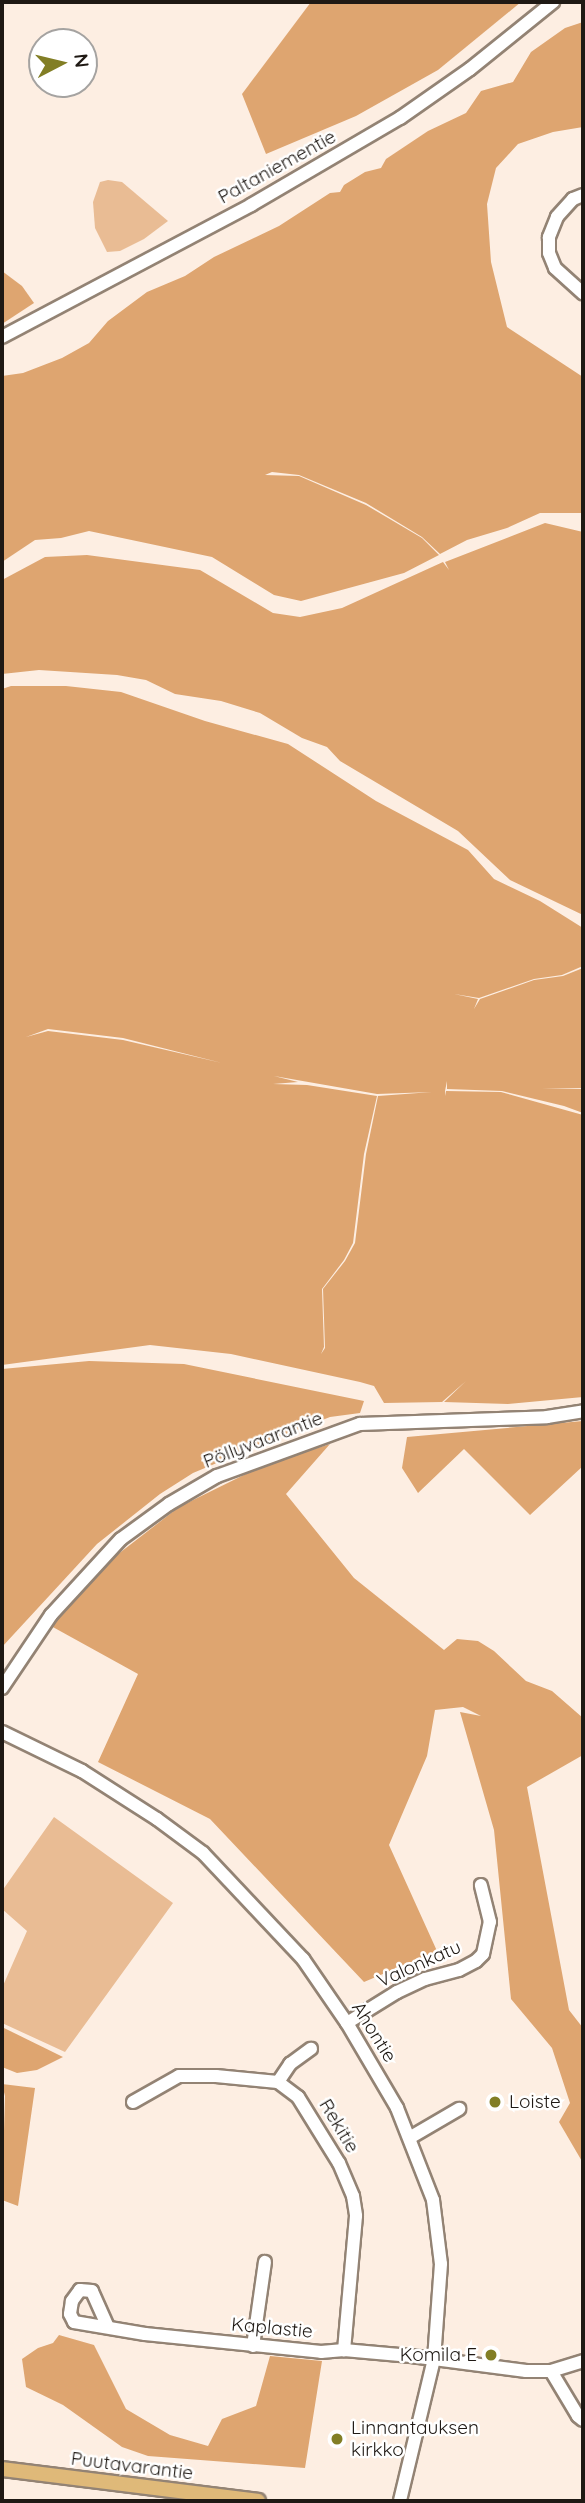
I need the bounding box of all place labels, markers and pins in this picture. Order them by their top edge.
place label: Loiste [509,2091,561,2113]
marker: Loiste [487,2094,503,2110]
place label: Komila E [400,2344,477,2366]
marker: Komila E [483,2347,499,2363]
place label: Linnantauksen kirkko [351,2417,479,2461]
marker: Linnantauksen kirkko [329,2431,345,2447]

